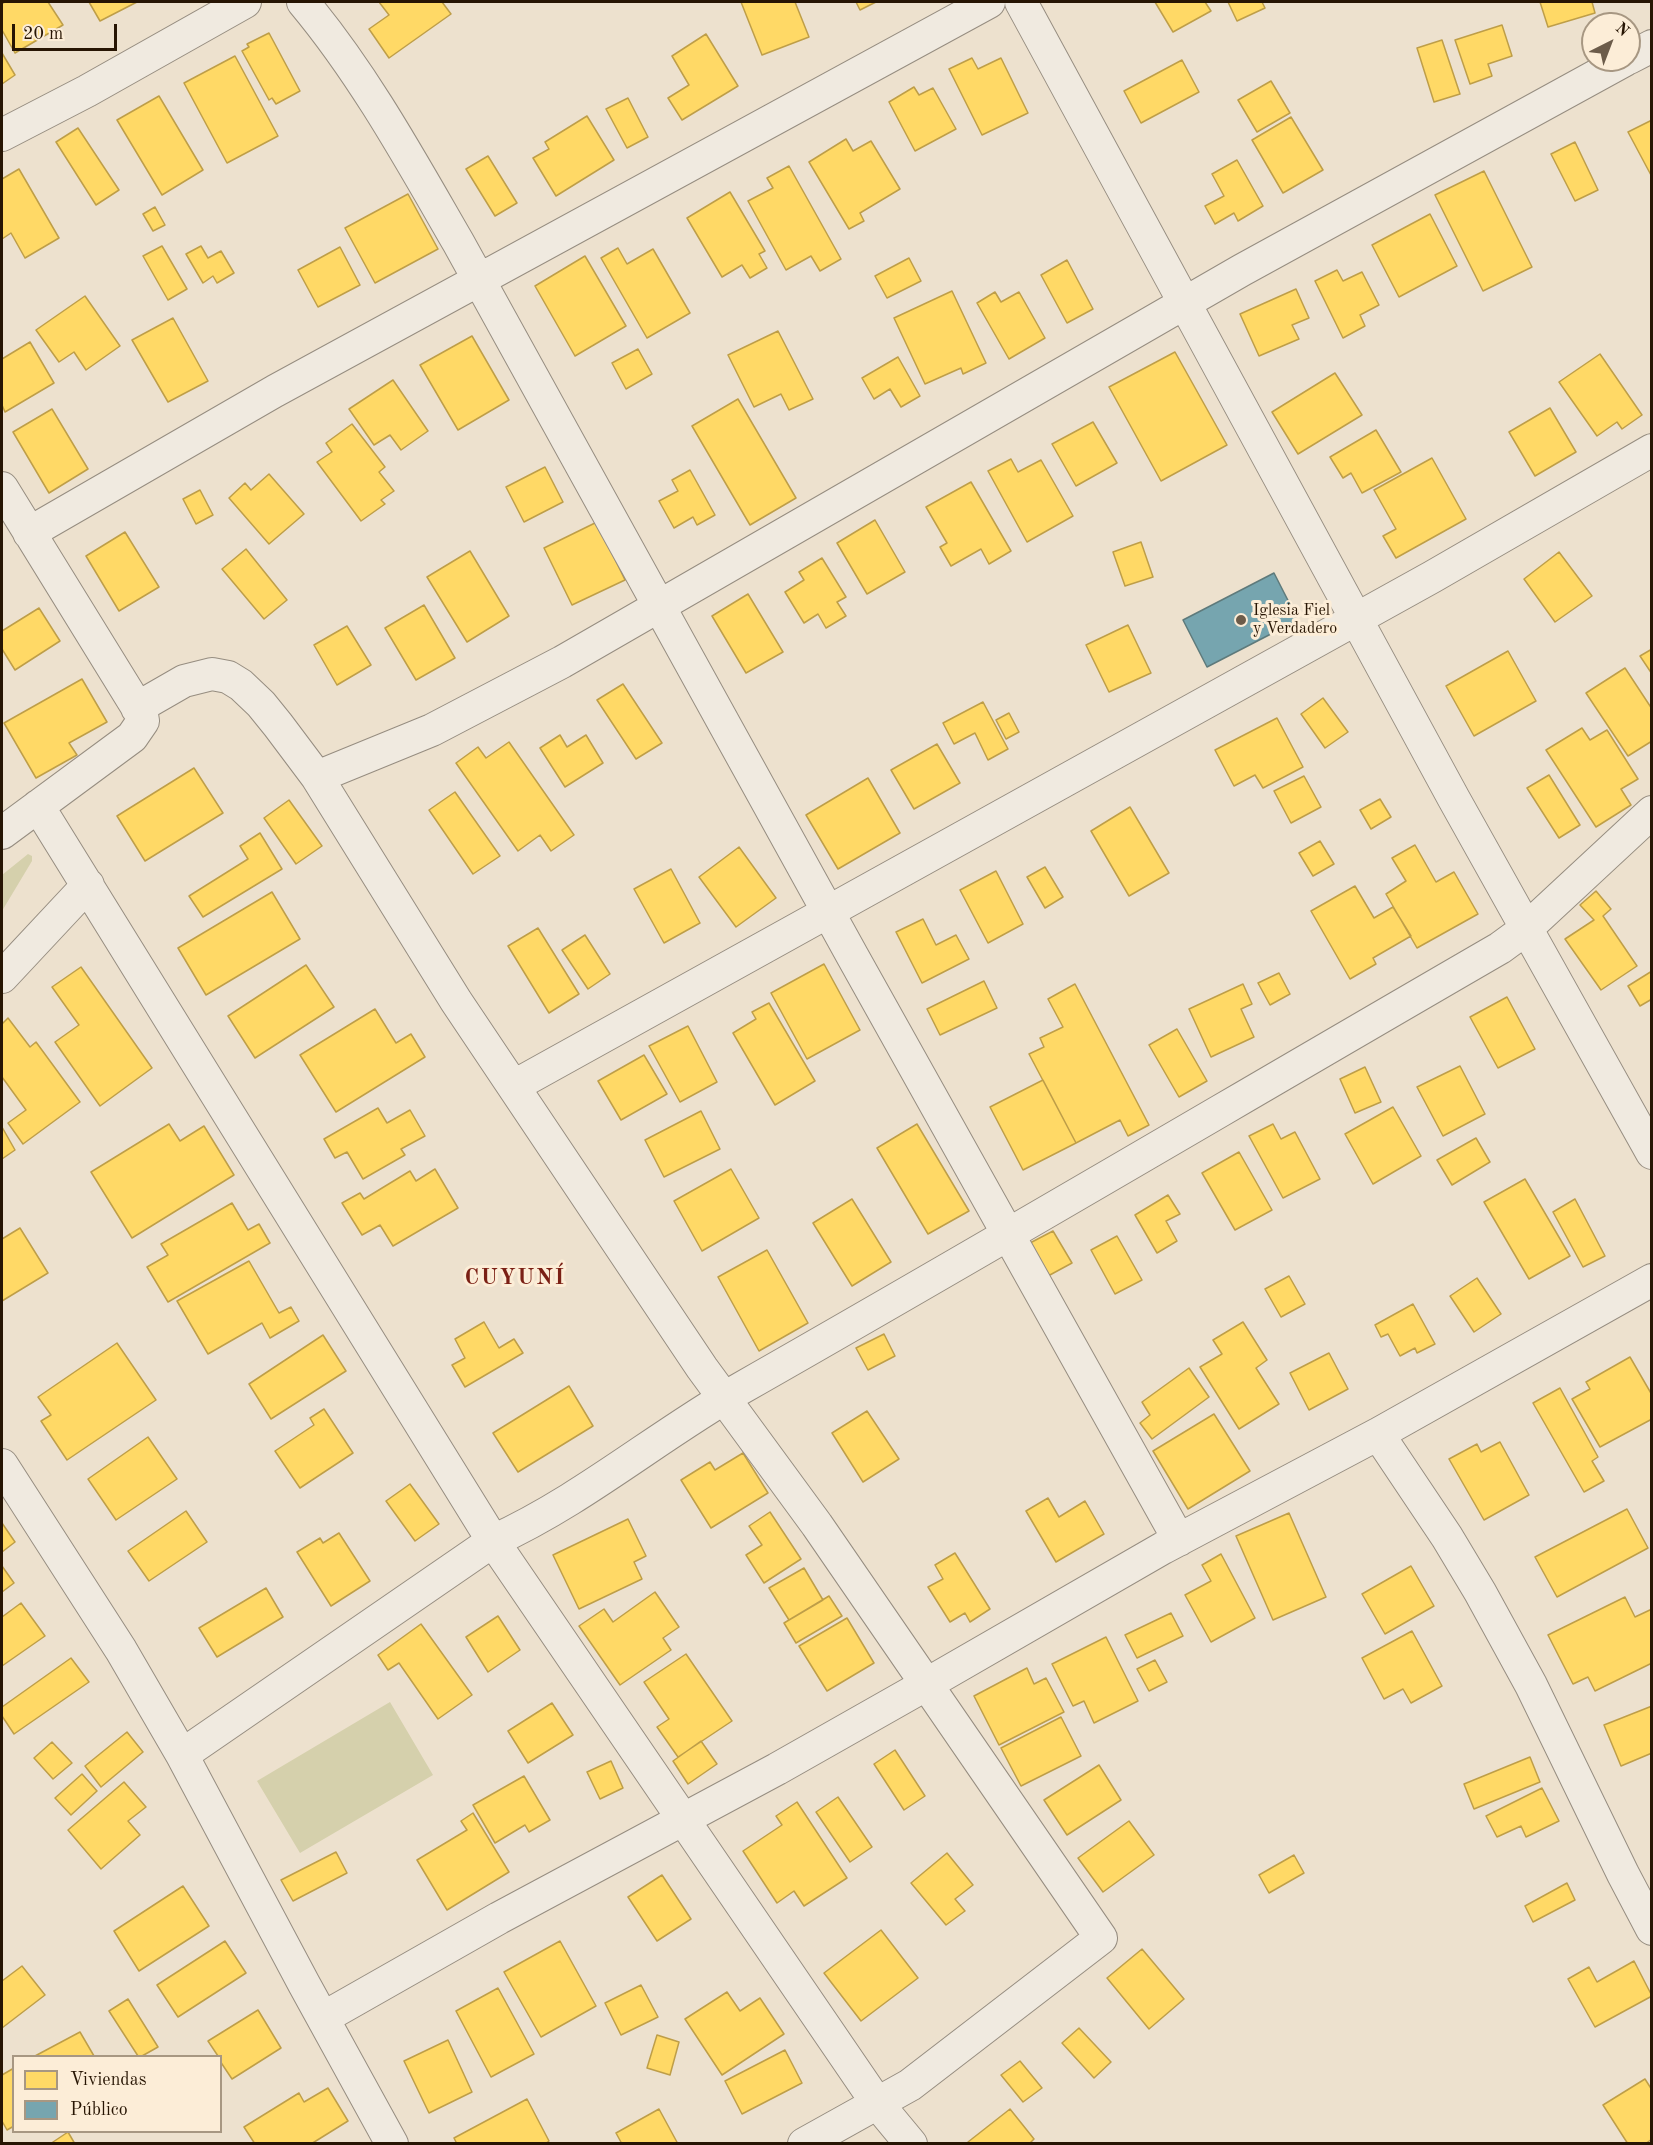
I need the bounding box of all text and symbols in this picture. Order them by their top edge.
scale bar [15,12,120,50]
north arrow [1581,12,1641,72]
text: N [1612,20,1632,40]
text: 20 m [23,25,63,43]
place label: Iglesia Fiel y Verdadero [1253,601,1337,639]
marker: Iglesia Fiel y Verdadero [1234,613,1248,627]
district label: CUYUNÍ [464,1265,566,1291]
legend [12,2055,222,2133]
text: Viviendas [70,2071,146,2089]
text: Público [70,2101,128,2119]

